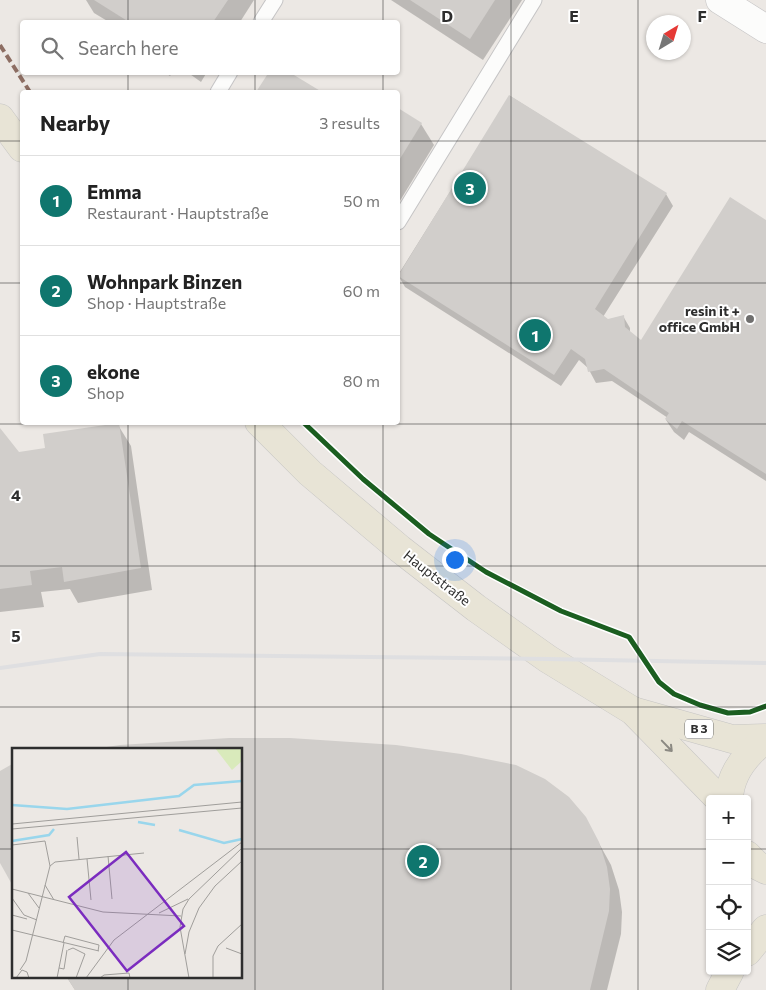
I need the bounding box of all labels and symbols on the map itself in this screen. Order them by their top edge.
text: D [441,6,453,25]
text: E [569,6,579,25]
text: F [697,6,707,25]
north arrow [646,15,691,60]
pin: 3 [454,169,486,207]
place label: resin it + office GmbH [659,302,740,335]
marker: resin it + office GmbH [744,313,756,325]
pin: 1 [519,316,551,354]
text: 4 [11,485,21,504]
street label: Hauptstraße [400,546,474,609]
your location [442,547,468,573]
text: 5 [11,626,21,645]
road number: B 3 [685,720,713,739]
one-way arrow [660,740,672,752]
inset map [12,748,242,978]
pin: 2 [407,842,439,880]

